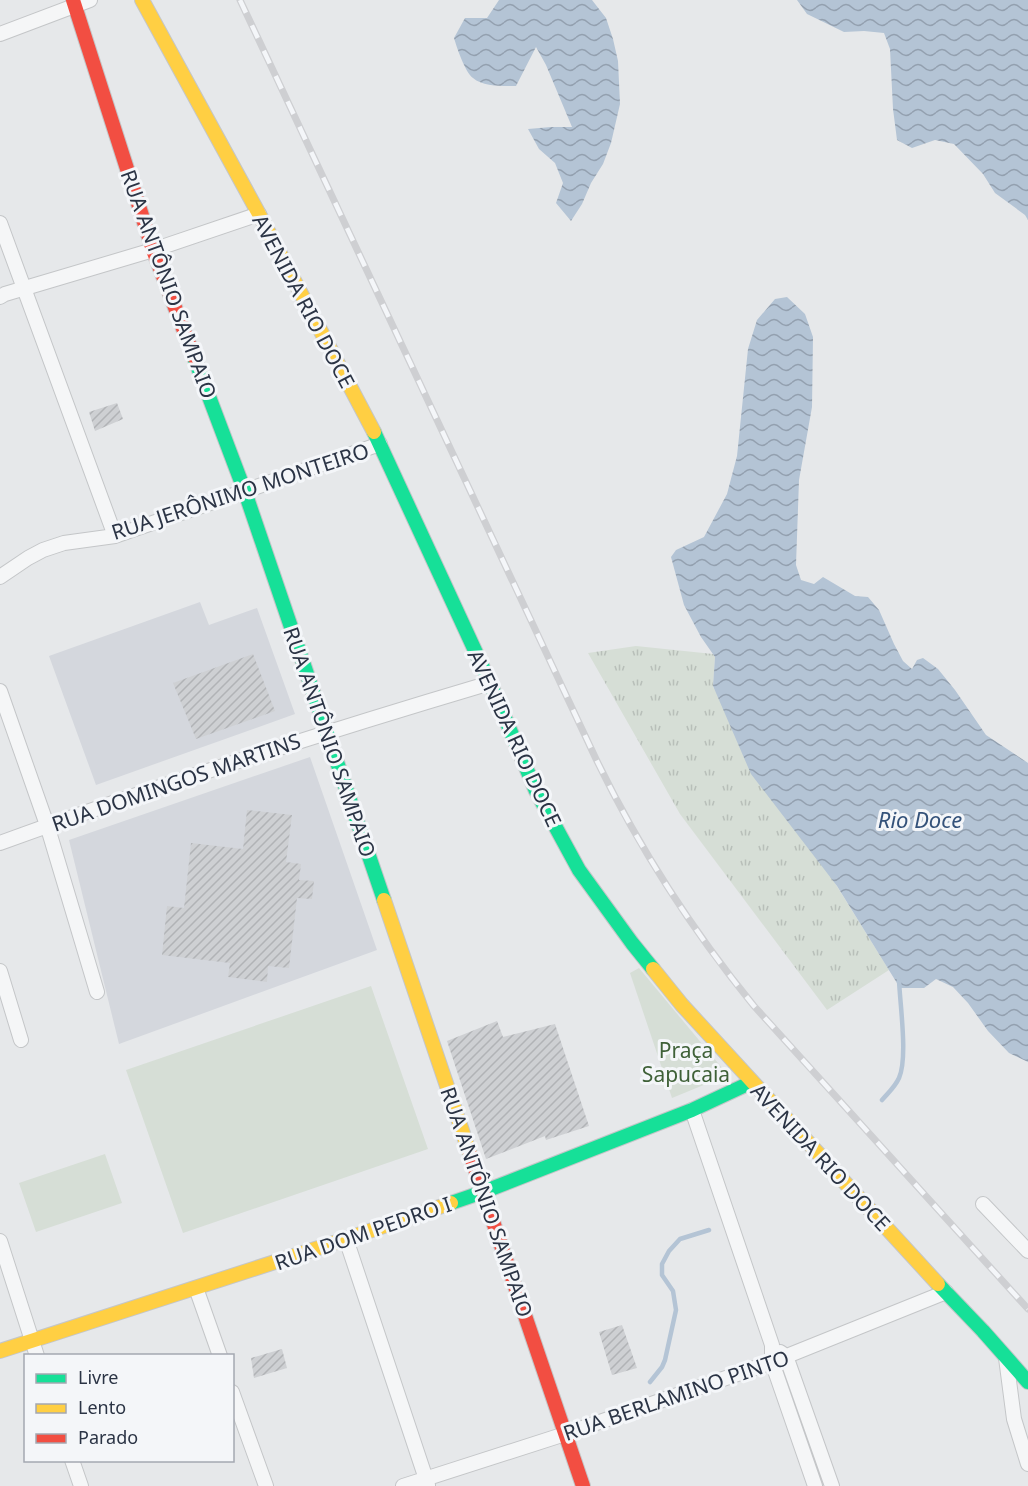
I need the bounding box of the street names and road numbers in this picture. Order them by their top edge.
street label: RUA ANTÔNIO SAMPAIO [115,166,223,402]
street label: AVENIDA RIO DOCE [246,209,362,393]
street label: RUA JERÔNIMO MONTEIRO [108,436,372,546]
street label: RUA ANTÔNIO SAMPAIO [277,623,383,861]
street label: AVENIDA RIO DOCE [462,645,568,831]
street label: RUA DOMINGOS MARTINS [48,726,304,838]
street label: AVENIDA RIO DOCE [745,1077,897,1237]
street label: RUA ANTÔNIO SAMPAIO [434,1083,540,1321]
street label: RUA DOM PEDRO I [271,1190,455,1276]
street label: RUA BERLAMINO PINTO [559,1343,793,1447]

